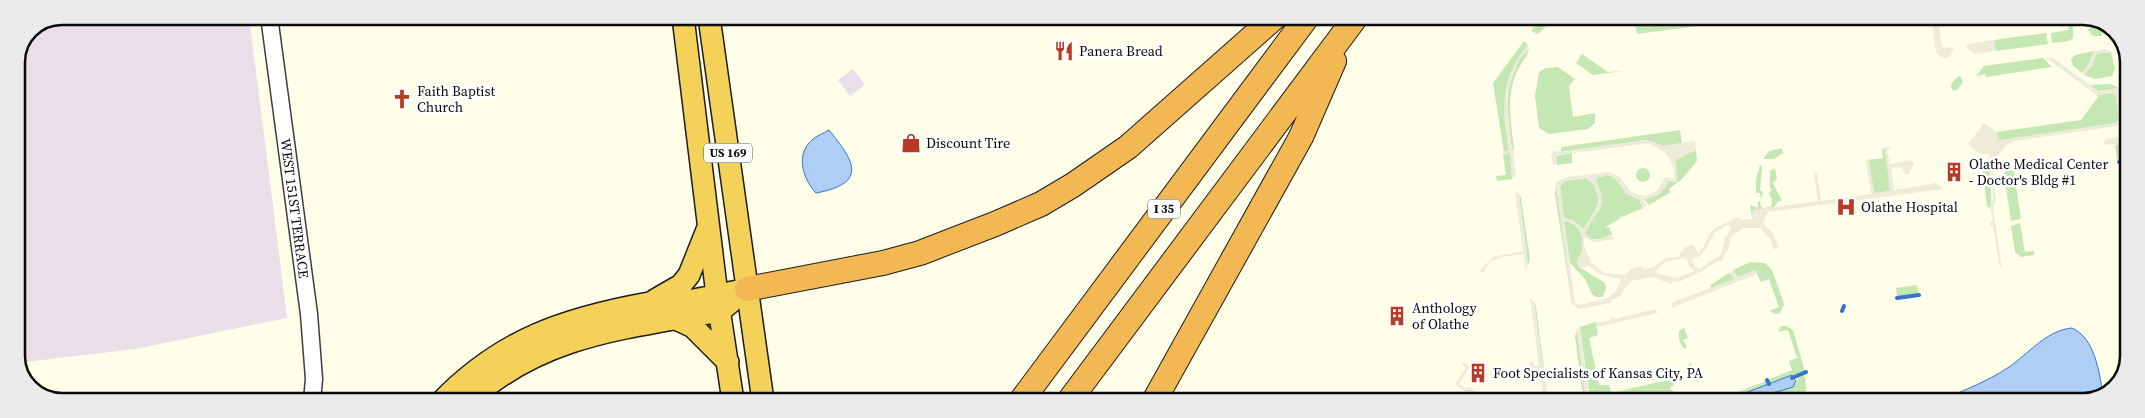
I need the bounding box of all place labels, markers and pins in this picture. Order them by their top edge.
restaurant icon: Panera Bread [1053,40,1075,62]
place label: Panera Bread [1079,41,1163,61]
place label: Faith Baptist Church [417,81,496,117]
church icon: Faith Baptist Church [391,88,413,110]
shop icon: Discount Tire [900,132,922,154]
place label: Discount Tire [926,133,1010,153]
place label: Olathe Medical Center - Doctor's Bldg #1 [1969,154,2108,190]
building icon: Olathe Medical Center - Doctor's Bldg #1 [1943,161,1965,183]
hospital icon: Olathe Hospital [1835,196,1857,218]
place label: Olathe Hospital [1861,197,1958,217]
place label: Anthology of Olathe [1412,298,1477,334]
building icon: Anthology of Olathe [1386,305,1408,327]
building icon: Foot Specialists of Kansas City, PA [1467,362,1489,384]
place label: Foot Specialists of Kansas City, PA [1493,363,1704,383]

